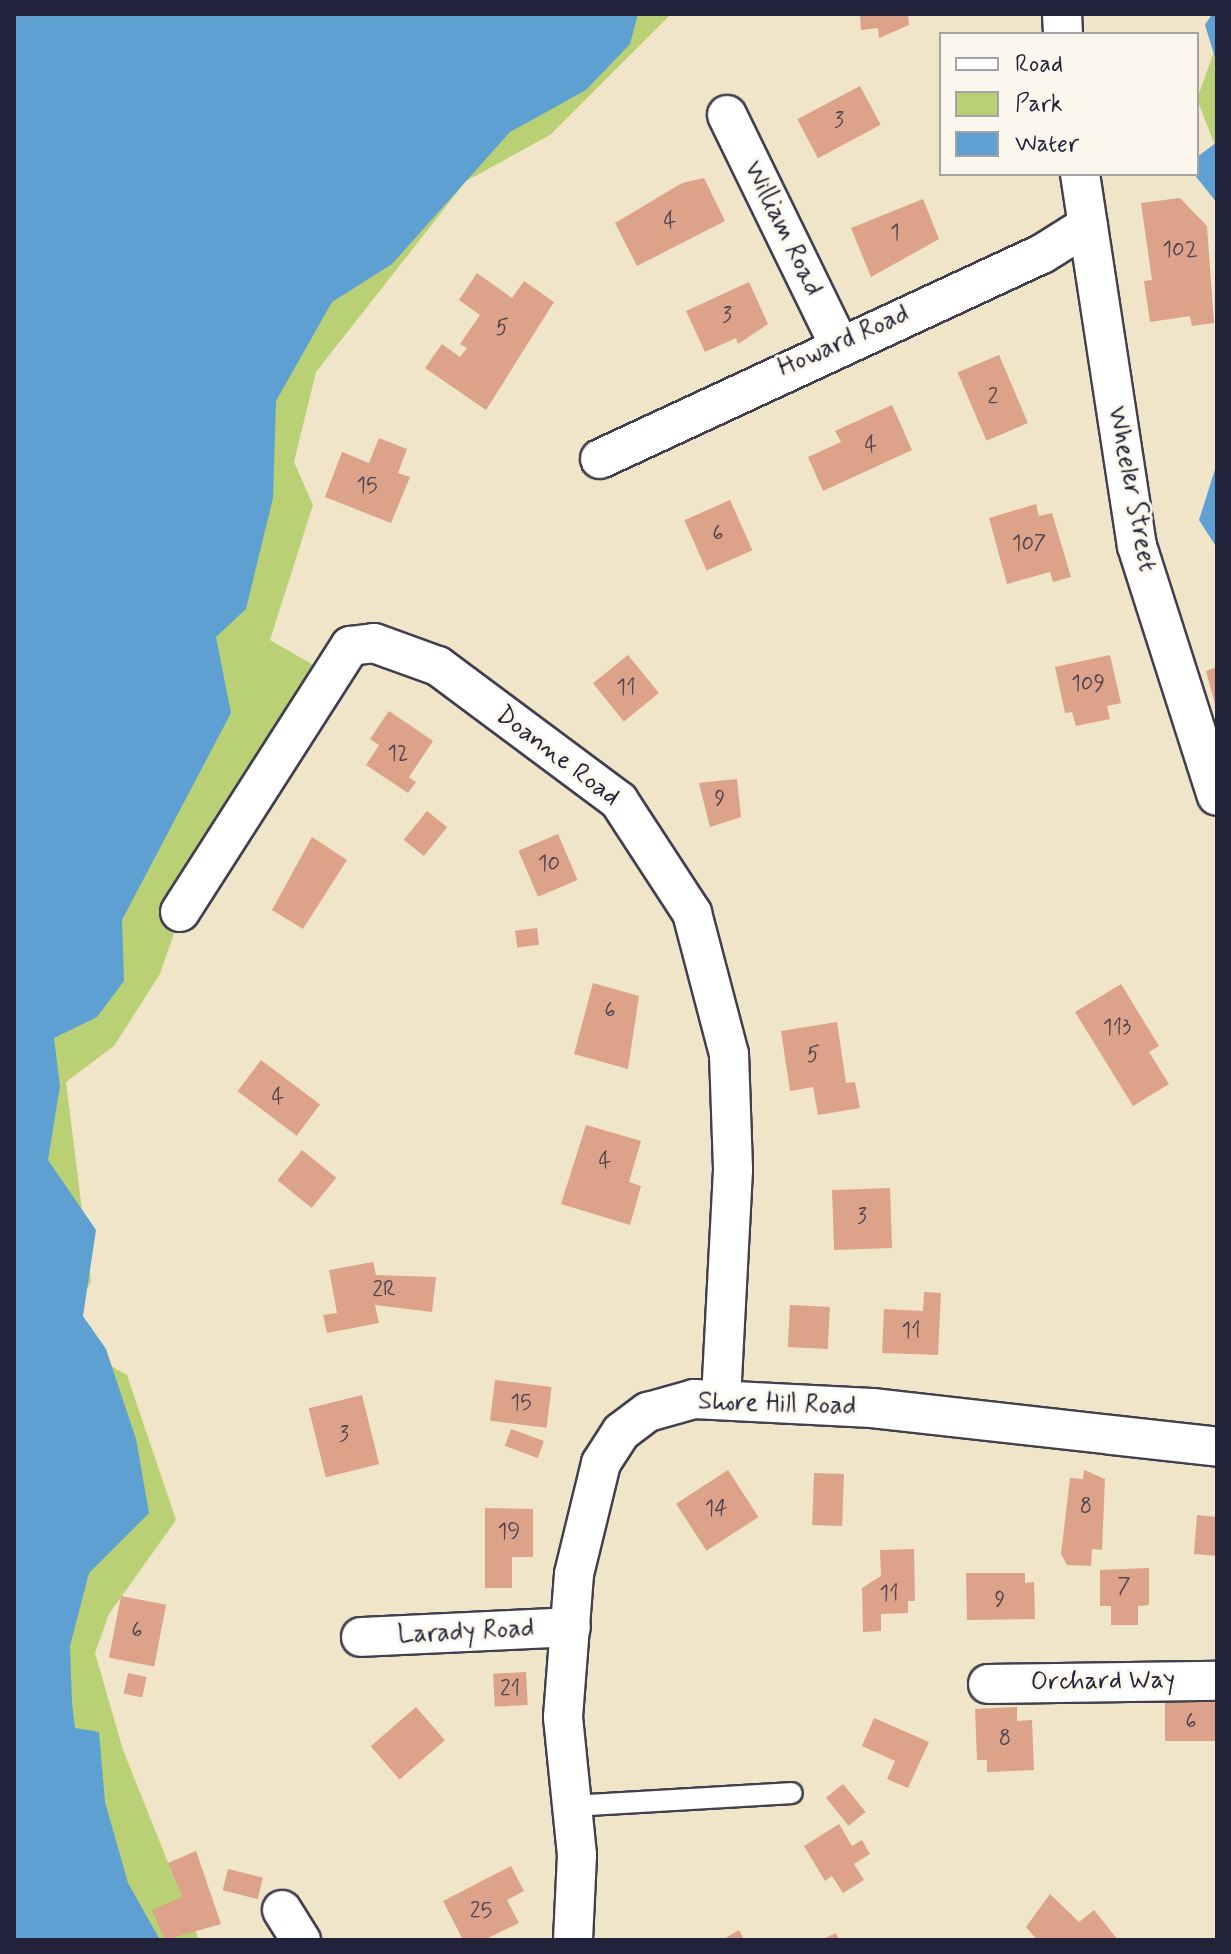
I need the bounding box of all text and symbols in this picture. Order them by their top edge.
legend [939,32,1199,176]
text: Road [1015,49,1063,80]
text: Park [1015,89,1063,120]
house number: 3 [834,109,844,135]
text: Water [1015,129,1079,160]
street label: William Road [736,157,828,301]
house number: 4 [664,209,676,235]
house number: 1 [890,221,900,247]
house number: 102 [1162,238,1198,264]
street label: Howard Road [774,299,914,385]
house number: 3 [722,304,732,330]
house number: 5 [495,316,509,342]
house number: 2 [988,385,998,411]
street label: Wheeler Street [1099,401,1163,577]
house number: 4 [865,433,877,459]
house number: 15 [356,474,378,500]
house number: 6 [712,522,724,548]
house number: 107 [1012,532,1046,558]
house number: 109 [1071,672,1105,698]
house number: 11 [616,676,636,702]
street label: Doanne Road [489,700,625,814]
house number: 12 [387,742,409,768]
house number: 9 [715,787,725,813]
house number: 10 [538,852,560,878]
house number: 6 [604,999,616,1025]
house number: 113 [1103,1016,1131,1042]
house number: 5 [806,1043,820,1069]
house number: 4 [272,1085,284,1111]
house number: 4 [599,1149,611,1175]
house number: 3 [857,1205,867,1231]
house number: 2R [372,1278,396,1304]
house number: 11 [901,1319,921,1345]
street label: Shore Hill Road [696,1387,858,1423]
house number: 15 [510,1391,532,1417]
house number: 3 [339,1423,349,1449]
house number: 8 [1080,1495,1092,1521]
house number: 14 [704,1497,728,1523]
house number: 19 [498,1520,520,1546]
house number: 7 [1117,1575,1131,1601]
house number: 11 [879,1582,899,1608]
house number: 9 [995,1588,1005,1614]
street label: Larady Road [397,1614,535,1652]
house number: 6 [131,1619,143,1645]
street label: Orchard Way [1029,1665,1177,1699]
house number: 21 [500,1677,520,1703]
house number: 6 [1185,1710,1197,1736]
house number: 8 [999,1727,1011,1753]
house number: 25 [470,1899,492,1925]

